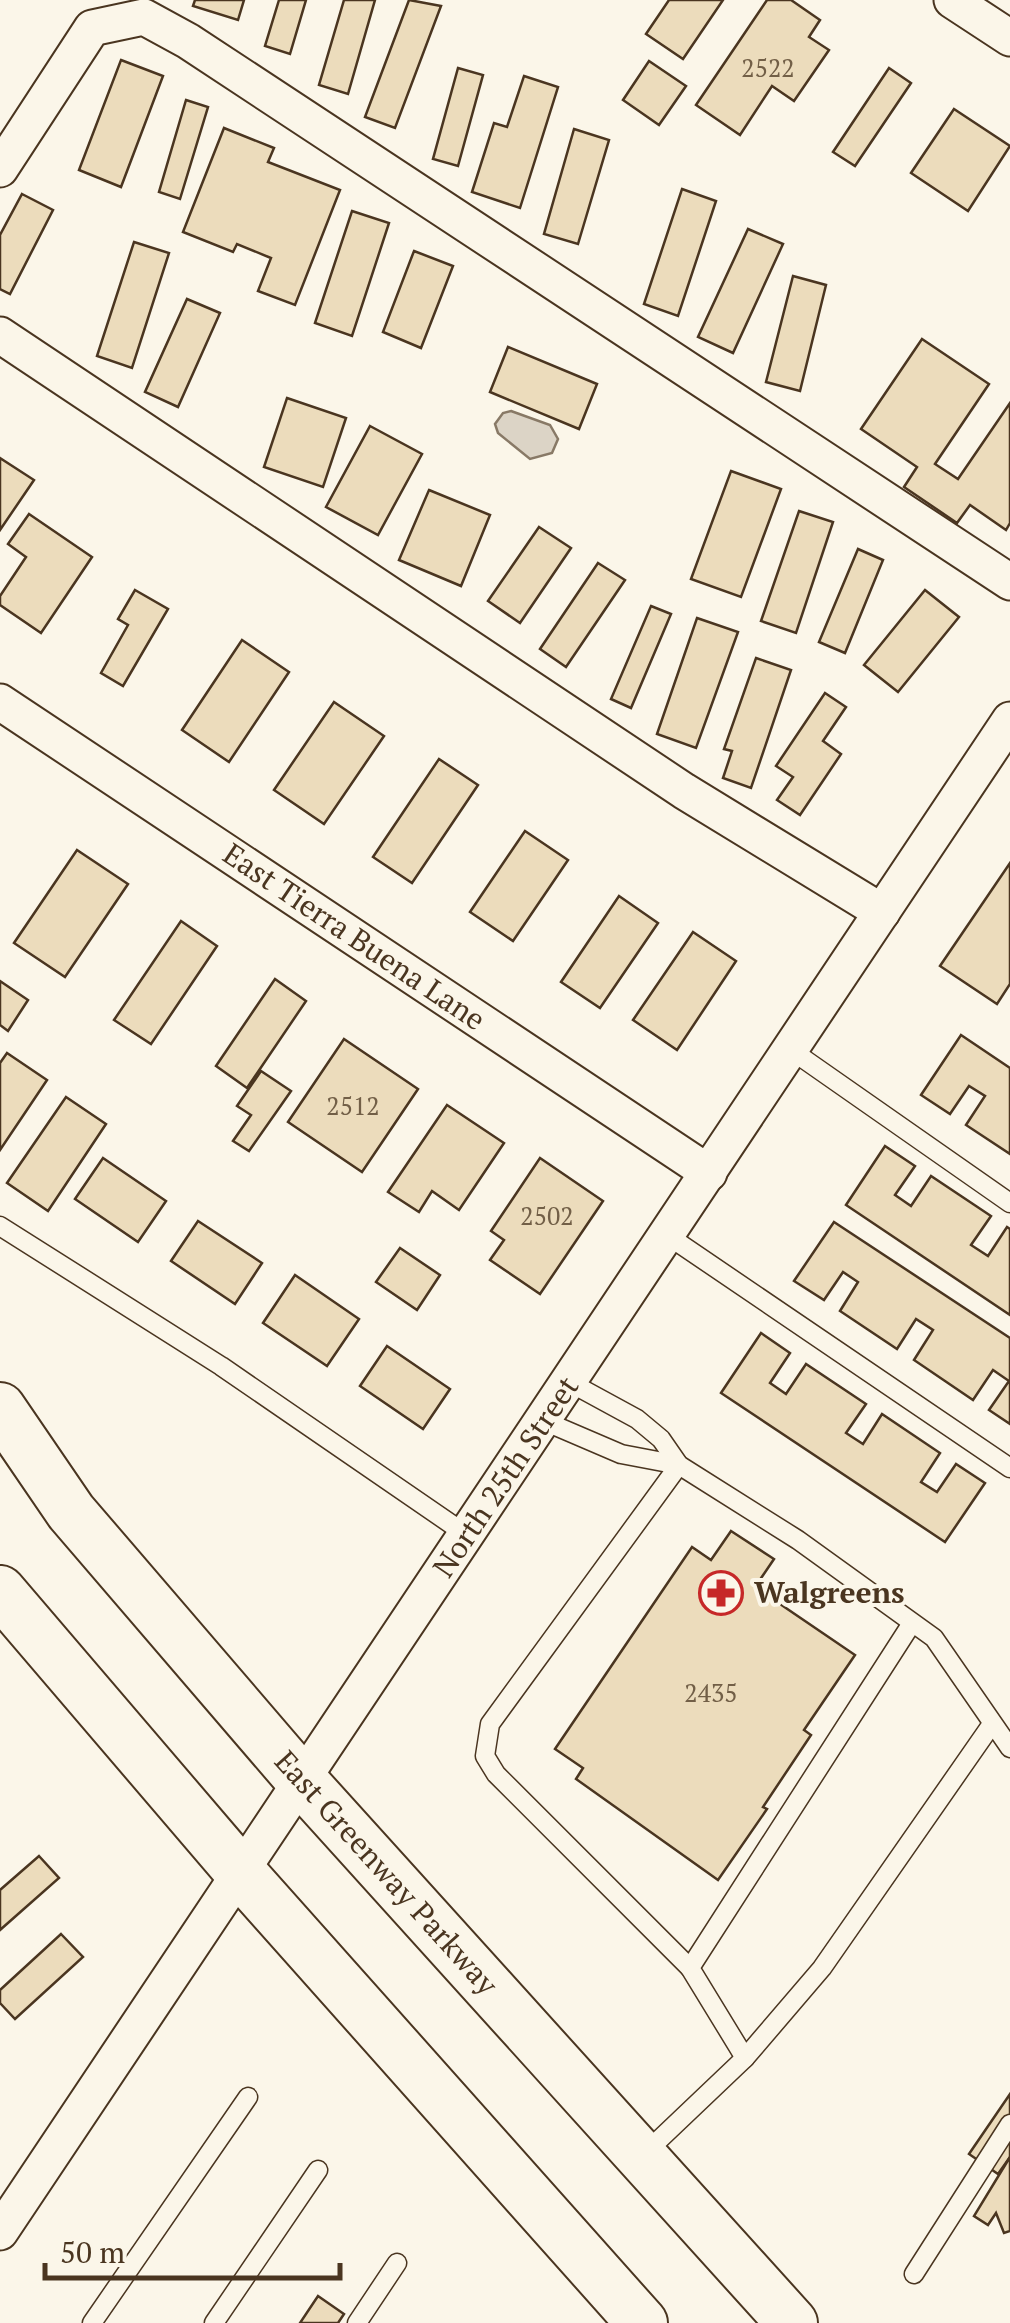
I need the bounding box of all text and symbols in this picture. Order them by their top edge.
house number: 2522 [741,51,795,84]
street label: East Tierra Buena Lane [216,834,493,1039]
house number: 2512 [326,1089,380,1122]
house number: 2502 [520,1199,574,1232]
street label: North 25th Street [423,1368,587,1585]
pharmacy icon: Walgreens [698,1570,744,1616]
place label: Walgreens [754,1572,905,1612]
house number: 2435 [684,1676,738,1709]
street label: East Greenway Parkway [266,1742,508,2004]
scale bar [45,2218,340,2280]
text: 50 m [60,2232,125,2272]

